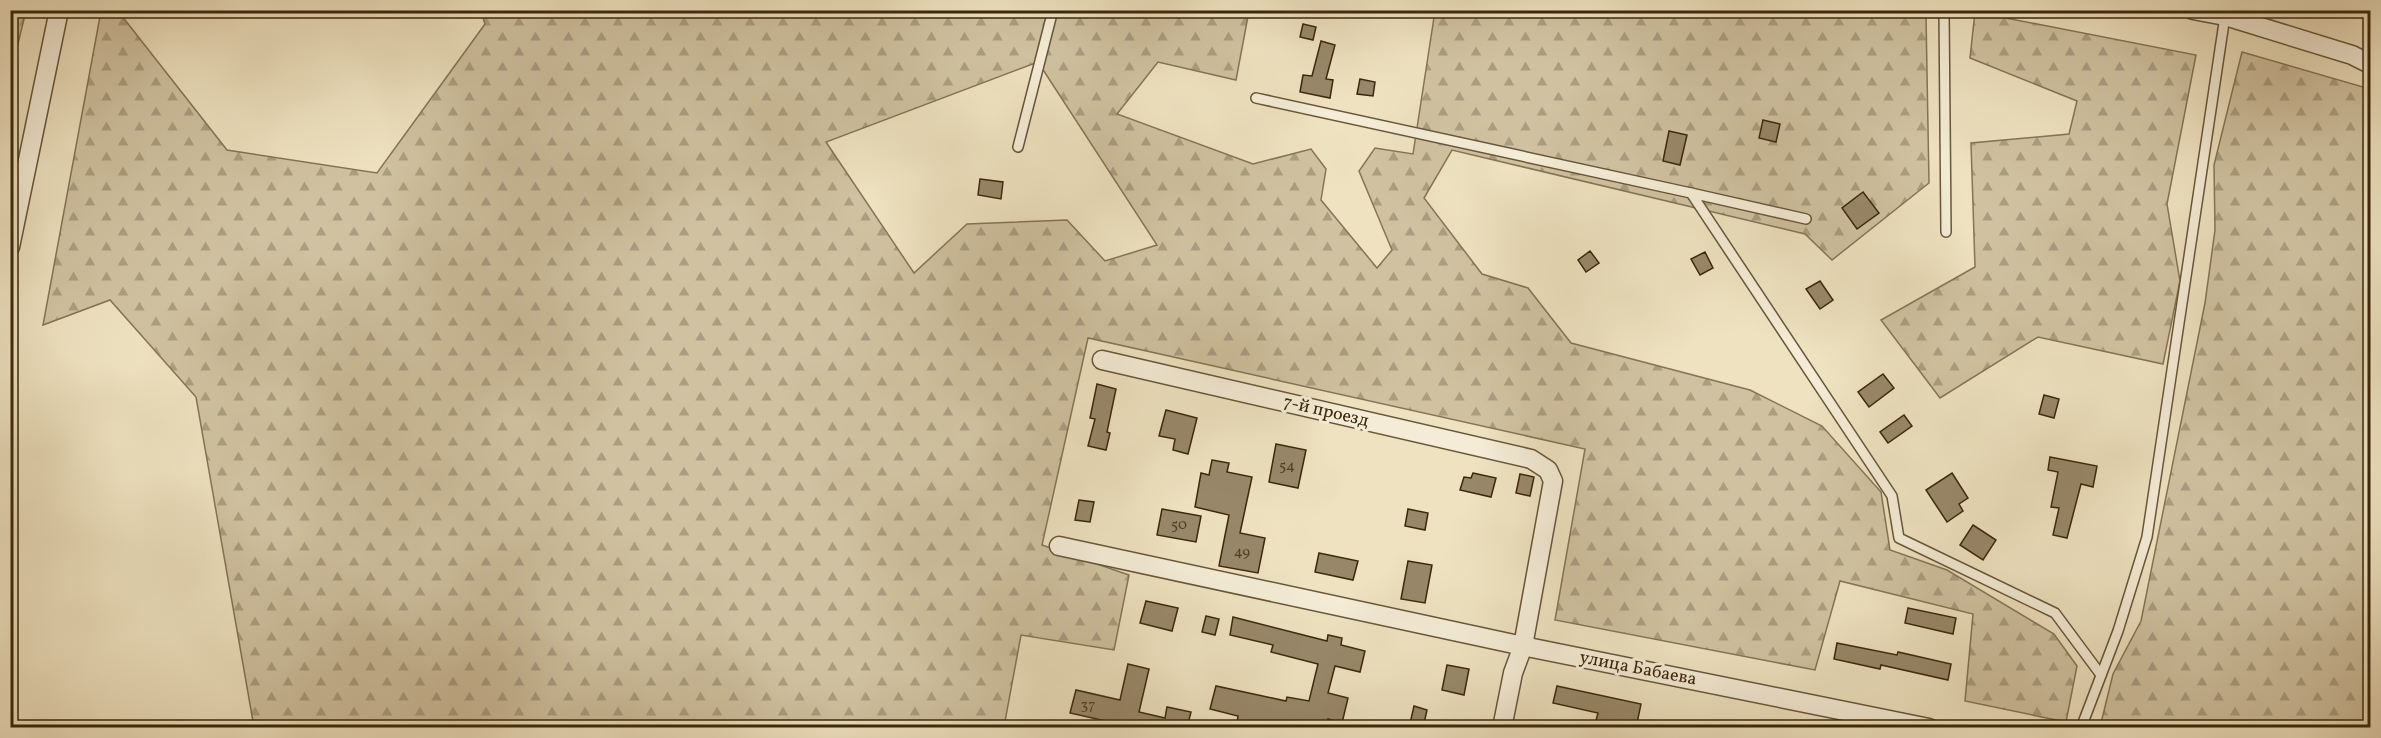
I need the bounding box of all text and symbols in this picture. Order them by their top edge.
street label: 7-й проезд [1281,390,1371,434]
house number: 54 [1279,456,1295,477]
house number: 50 [1171,515,1187,536]
house number: 49 [1234,542,1250,563]
street label: улица Бабаева [1577,645,1699,693]
house number: 37 [1081,695,1095,716]

